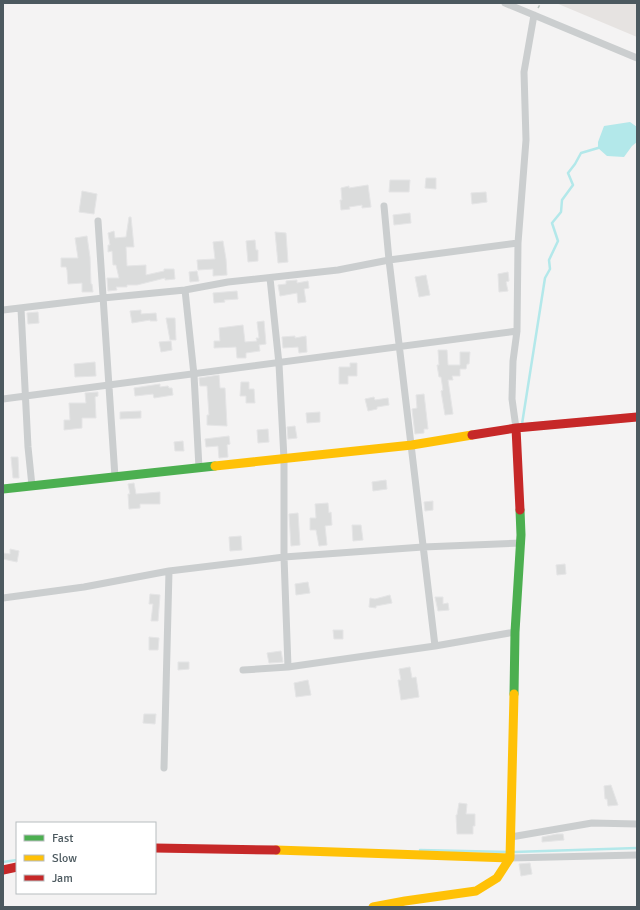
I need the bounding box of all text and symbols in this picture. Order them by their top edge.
legend [16,822,156,894]
text: Fast [52,831,73,846]
text: Slow [52,851,77,866]
text: Jam [52,871,73,886]

